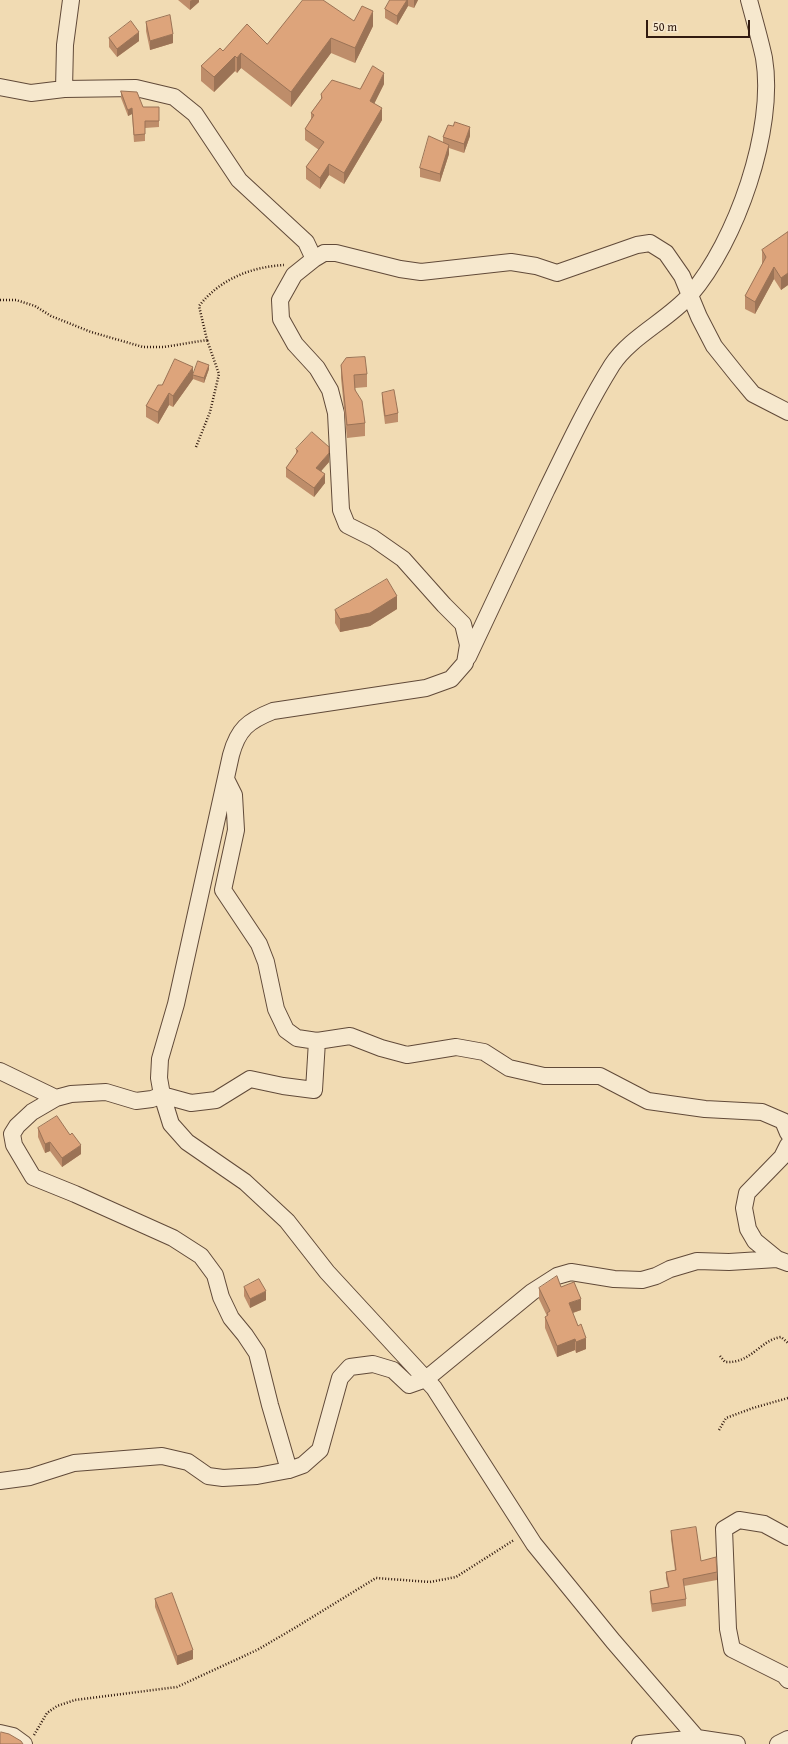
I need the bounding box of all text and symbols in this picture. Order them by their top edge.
scale bar [648,12,752,38]
text: 50 m [653,18,677,35]

